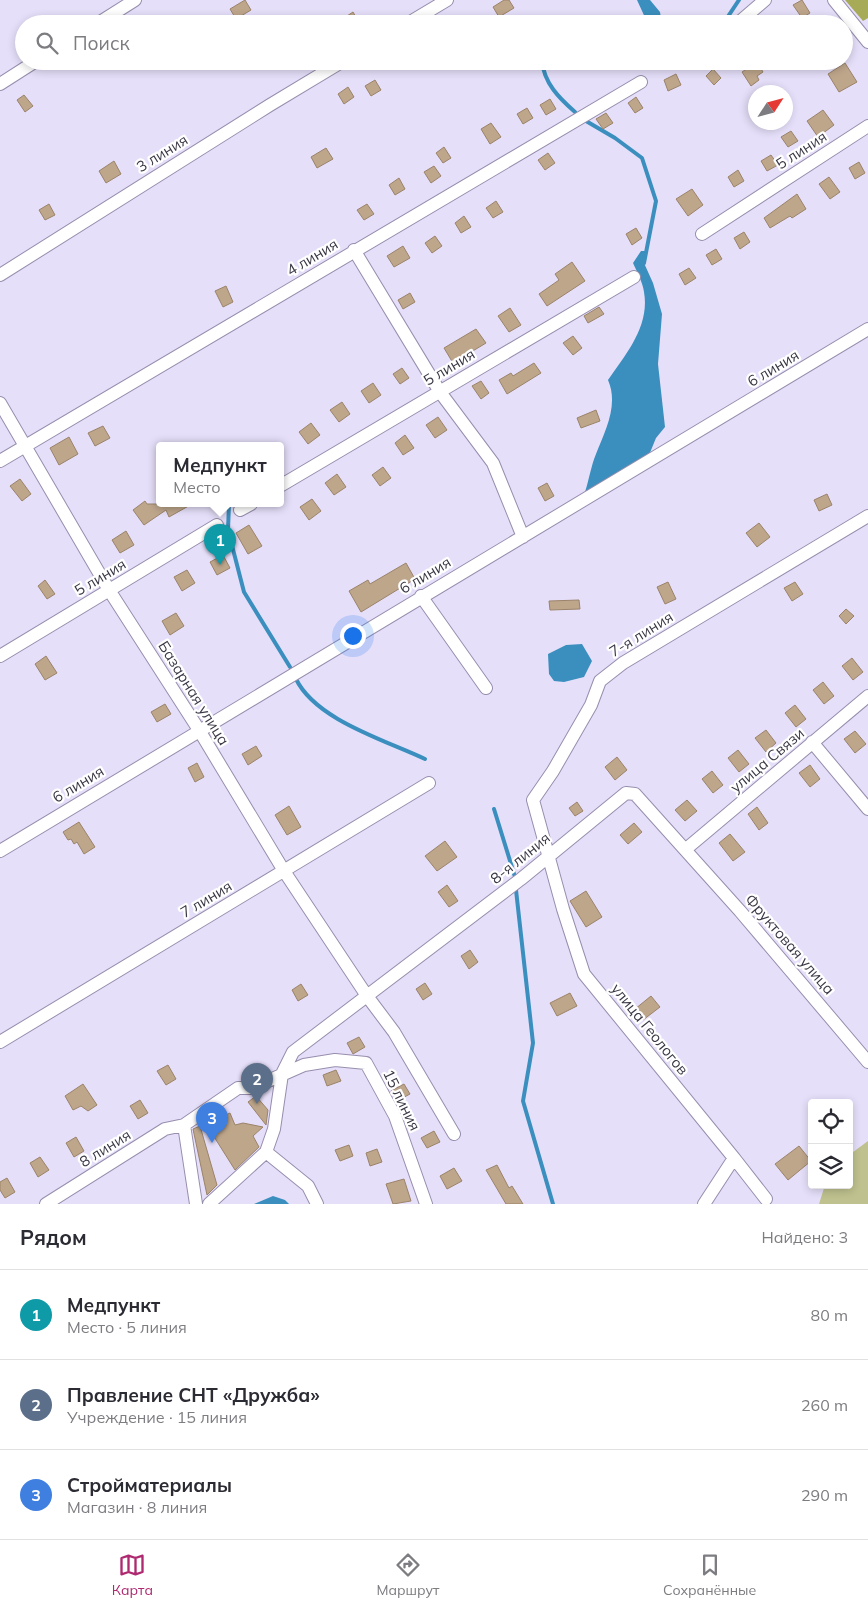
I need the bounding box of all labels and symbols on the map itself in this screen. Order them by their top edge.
north arrow [748,85,793,130]
street label: 5 линия [772,127,830,173]
street label: 3 линия [133,130,191,176]
street label: 4 линия [283,234,341,280]
street label: 5 линия [420,344,478,390]
street label: 6 линия [744,345,802,391]
pin: 1 [204,524,236,565]
street label: 6 линия [396,552,454,598]
street label: 5 линия [71,554,129,600]
street label: 7-я линия [606,607,676,661]
your location [340,623,366,649]
street label: Базарная улица [154,637,234,749]
street label: улица Связи [726,723,808,797]
street label: 6 линия [49,761,107,807]
street label: 8-я линия [486,828,554,888]
street label: 7 линия [177,876,235,922]
street label: Фруктовая улица [741,890,839,998]
street label: улица Геологов [607,979,693,1079]
pin: 2 [241,1063,273,1104]
street label: 15 линия [379,1066,425,1134]
pin: 3 [196,1102,228,1143]
street label: 8 линия [76,1125,134,1171]

